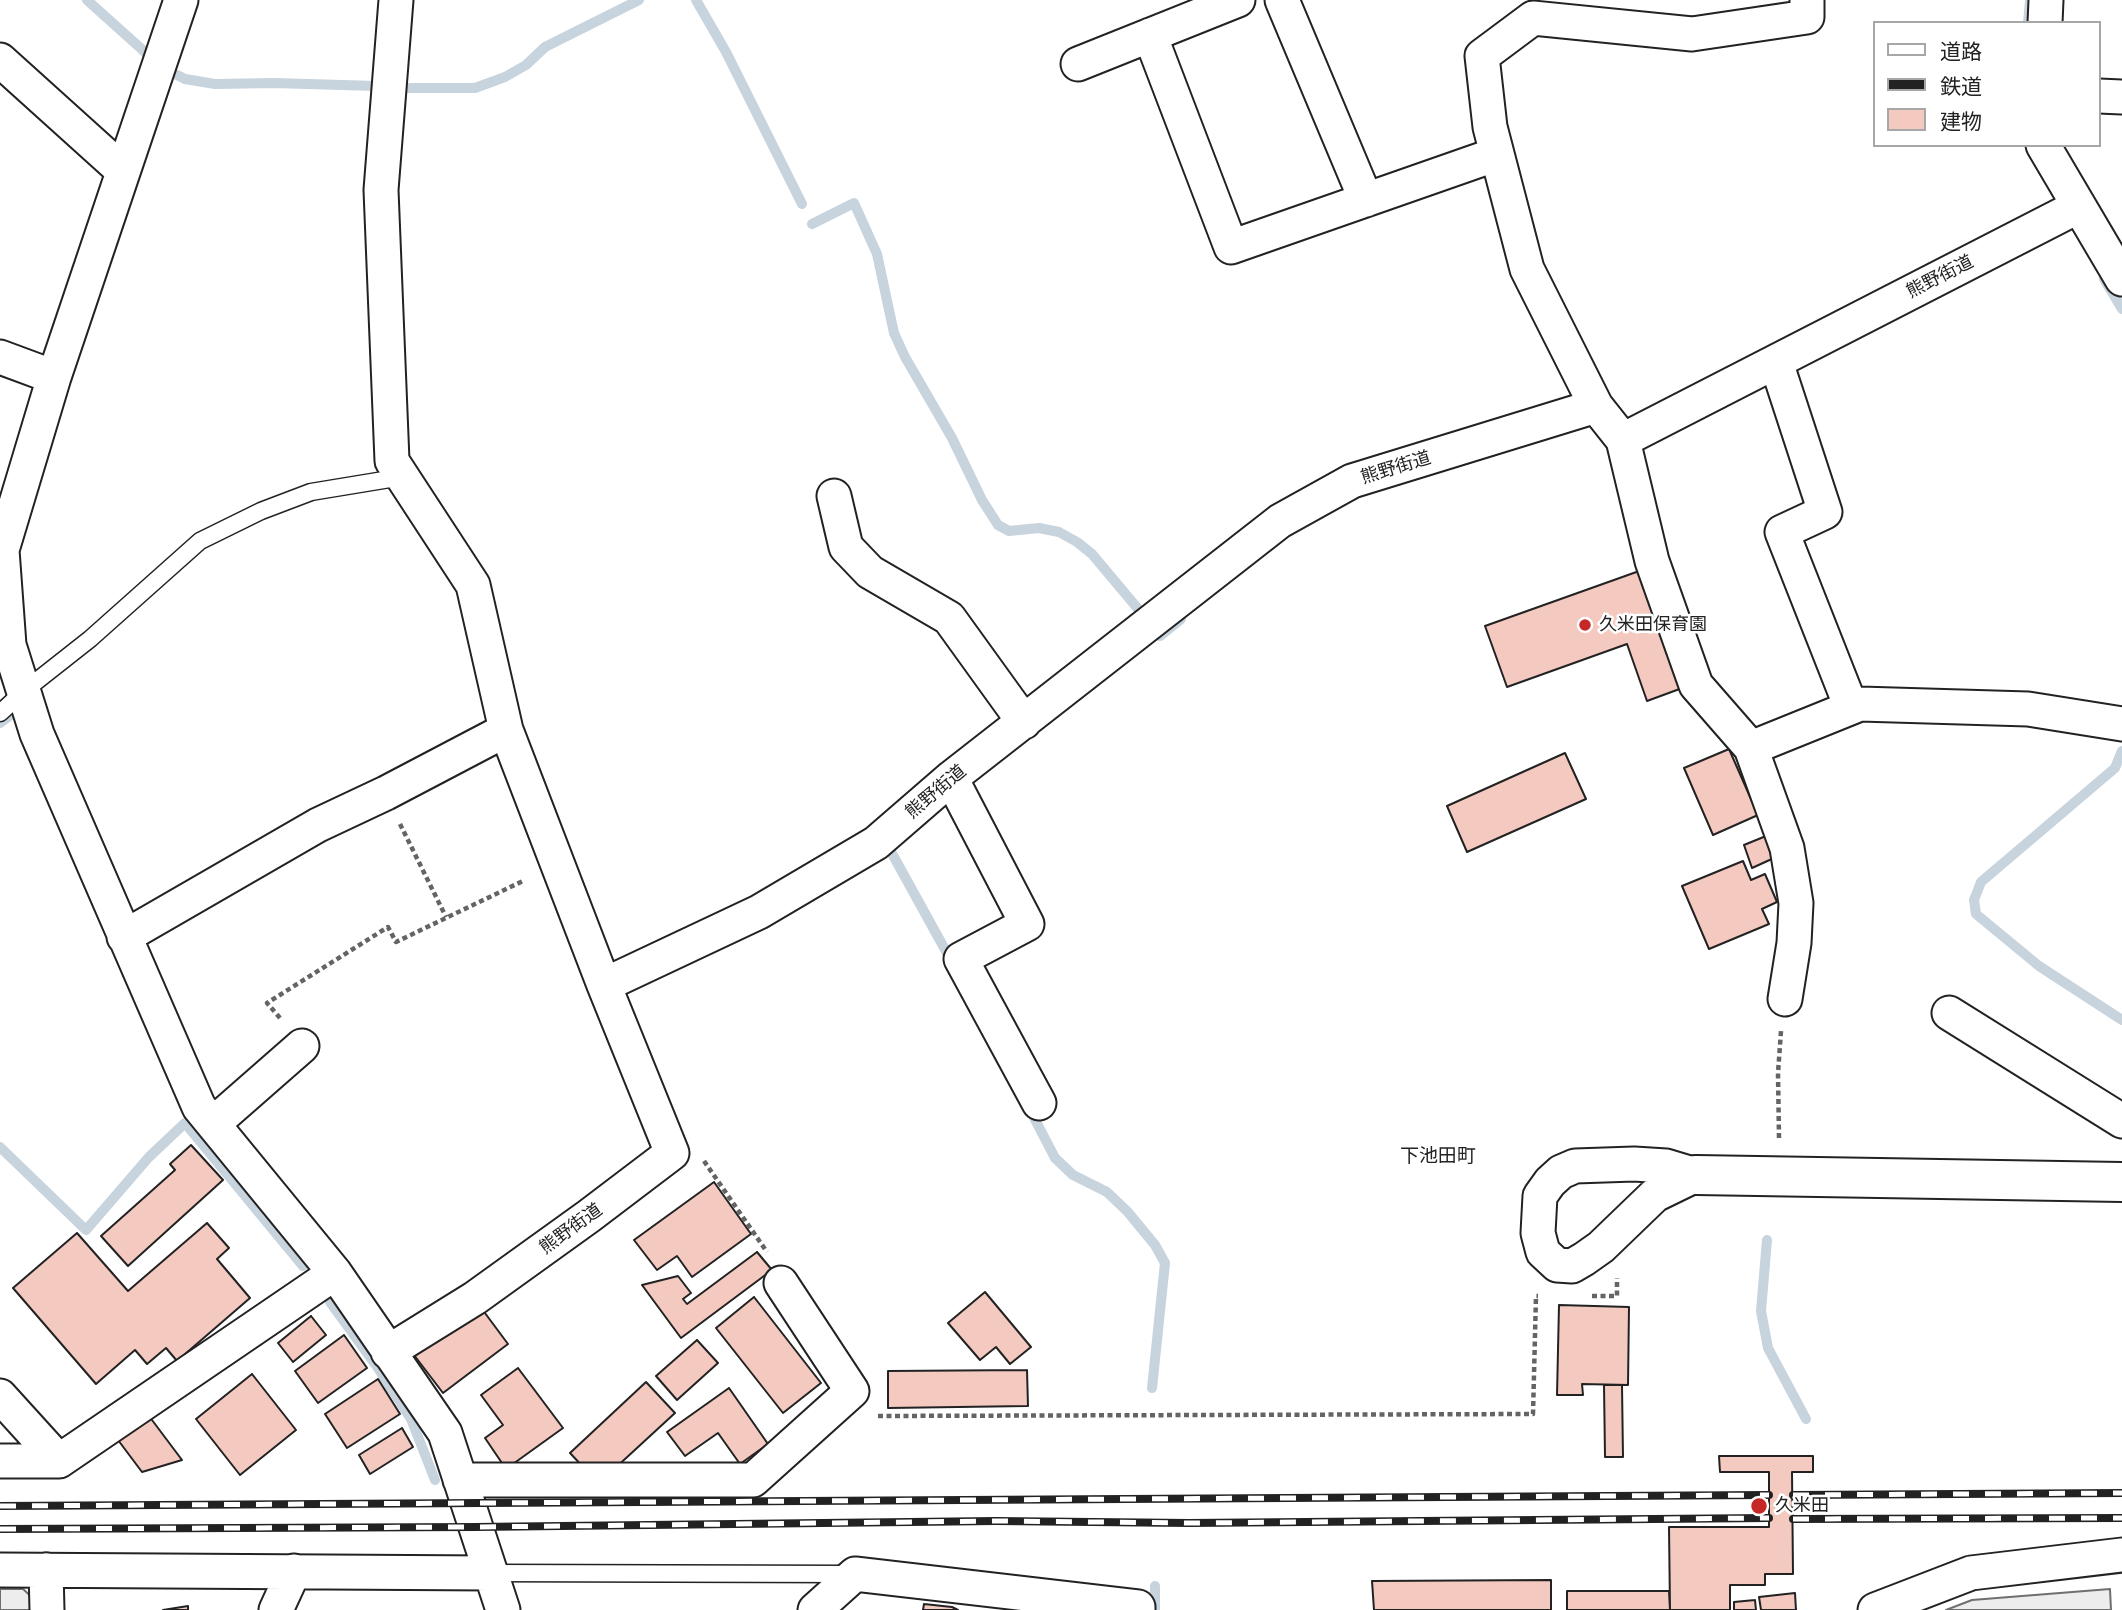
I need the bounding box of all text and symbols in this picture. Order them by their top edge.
legend [1874,21,2101,147]
text: 道路 [1940,39,1982,64]
text: 鉄道 [1940,74,1982,99]
text: 建物 [1940,109,1982,134]
street label: 熊野街道 [1903,251,1977,303]
street label: 熊野街道 [1358,447,1434,489]
place label: 久米田保育園 [1599,614,1707,636]
marker: 久米田保育園 [1577,617,1593,633]
street label: 熊野街道 [901,761,971,823]
district label: 下池田町 [1400,1145,1476,1167]
street label: 熊野街道 [536,1199,606,1259]
place label: 久米田 [1775,1495,1829,1517]
marker: 久米田 [1749,1496,1769,1516]

